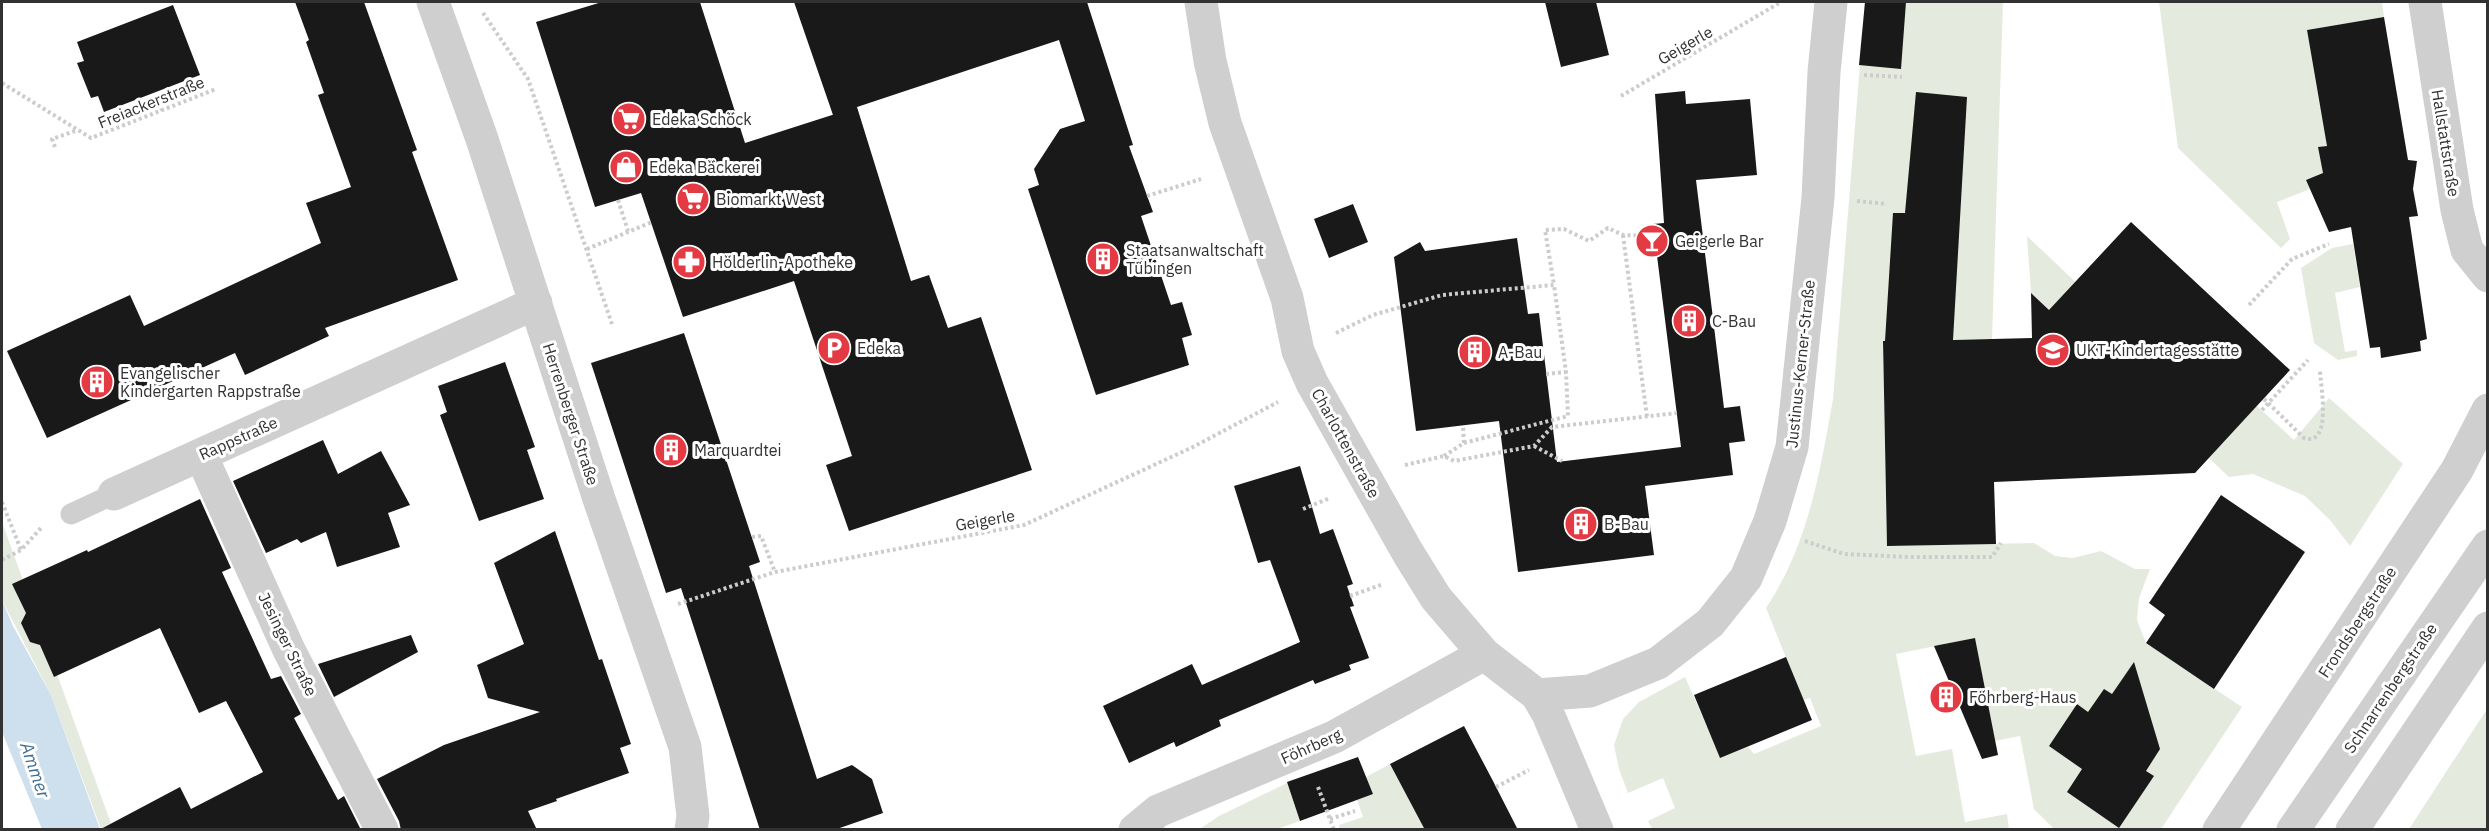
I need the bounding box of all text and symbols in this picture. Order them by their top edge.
street label: Geigerle [1654,21,1716,69]
street label: Freiackerstraße [95,71,207,132]
street label: Hallstattstraße [2428,88,2464,198]
supermarket icon: Edeka Schöck [611,101,647,137]
place label: Edeka Schöck [652,109,752,129]
shop icon: Edeka Bäckerei [608,149,644,185]
place label: Edeka Bäckerei [649,157,759,177]
supermarket icon: Biomarkt West [675,181,711,217]
place label: Biomarkt West [716,189,822,209]
bar icon: Geigerle Bar [1634,223,1670,259]
place label: Geigerle Bar [1675,231,1764,251]
place label: Staatsanwaltschaft Tübingen [1126,240,1264,278]
building icon: Staatsanwaltschaft Tübingen [1085,241,1121,277]
pharmacy icon: Hölderlin-Apotheke [671,244,707,280]
place label: Hölderlin-Apotheke [712,252,853,272]
street label: Justinus-Kerner-Straße [1781,279,1819,449]
building icon: C-Bau [1671,303,1707,339]
place label: C-Bau [1712,311,1756,331]
parking icon: Edeka [816,330,852,366]
school or university icon: UKT-Kindertagesstätte [2035,332,2071,368]
building icon: A-Bau [1457,334,1493,370]
place label: Edeka [857,338,902,358]
street label: Herrenberger Straße [539,340,603,488]
place label: UKT-Kindertagesstätte [2076,340,2239,360]
place label: A-Bau [1498,342,1542,362]
place label: Evangelischer Kindergarten Rappstraße [120,363,301,401]
building icon: Evangelischer Kindergarten Rappstraße [79,364,115,400]
street label: Charlottenstraße [1308,385,1385,502]
street label: Rappstraße [196,412,281,464]
building icon: Marquardtei [653,432,689,468]
place label: Marquardtei [694,440,782,460]
street label: Geigerle [954,505,1017,535]
building icon: B-Bau [1563,506,1599,542]
place label: B-Bau [1604,514,1649,534]
street label: Frondsbergstraße [2314,563,2400,681]
street label: Jesinger Straße [254,589,322,699]
street label: Schnarrenbergstraße [2339,619,2441,757]
building icon: Föhrberg-Haus [1928,679,1964,715]
place label: Föhrberg-Haus [1969,687,2077,707]
street label: Föhrberg [1277,724,1345,768]
water label: Ammer [15,738,56,801]

